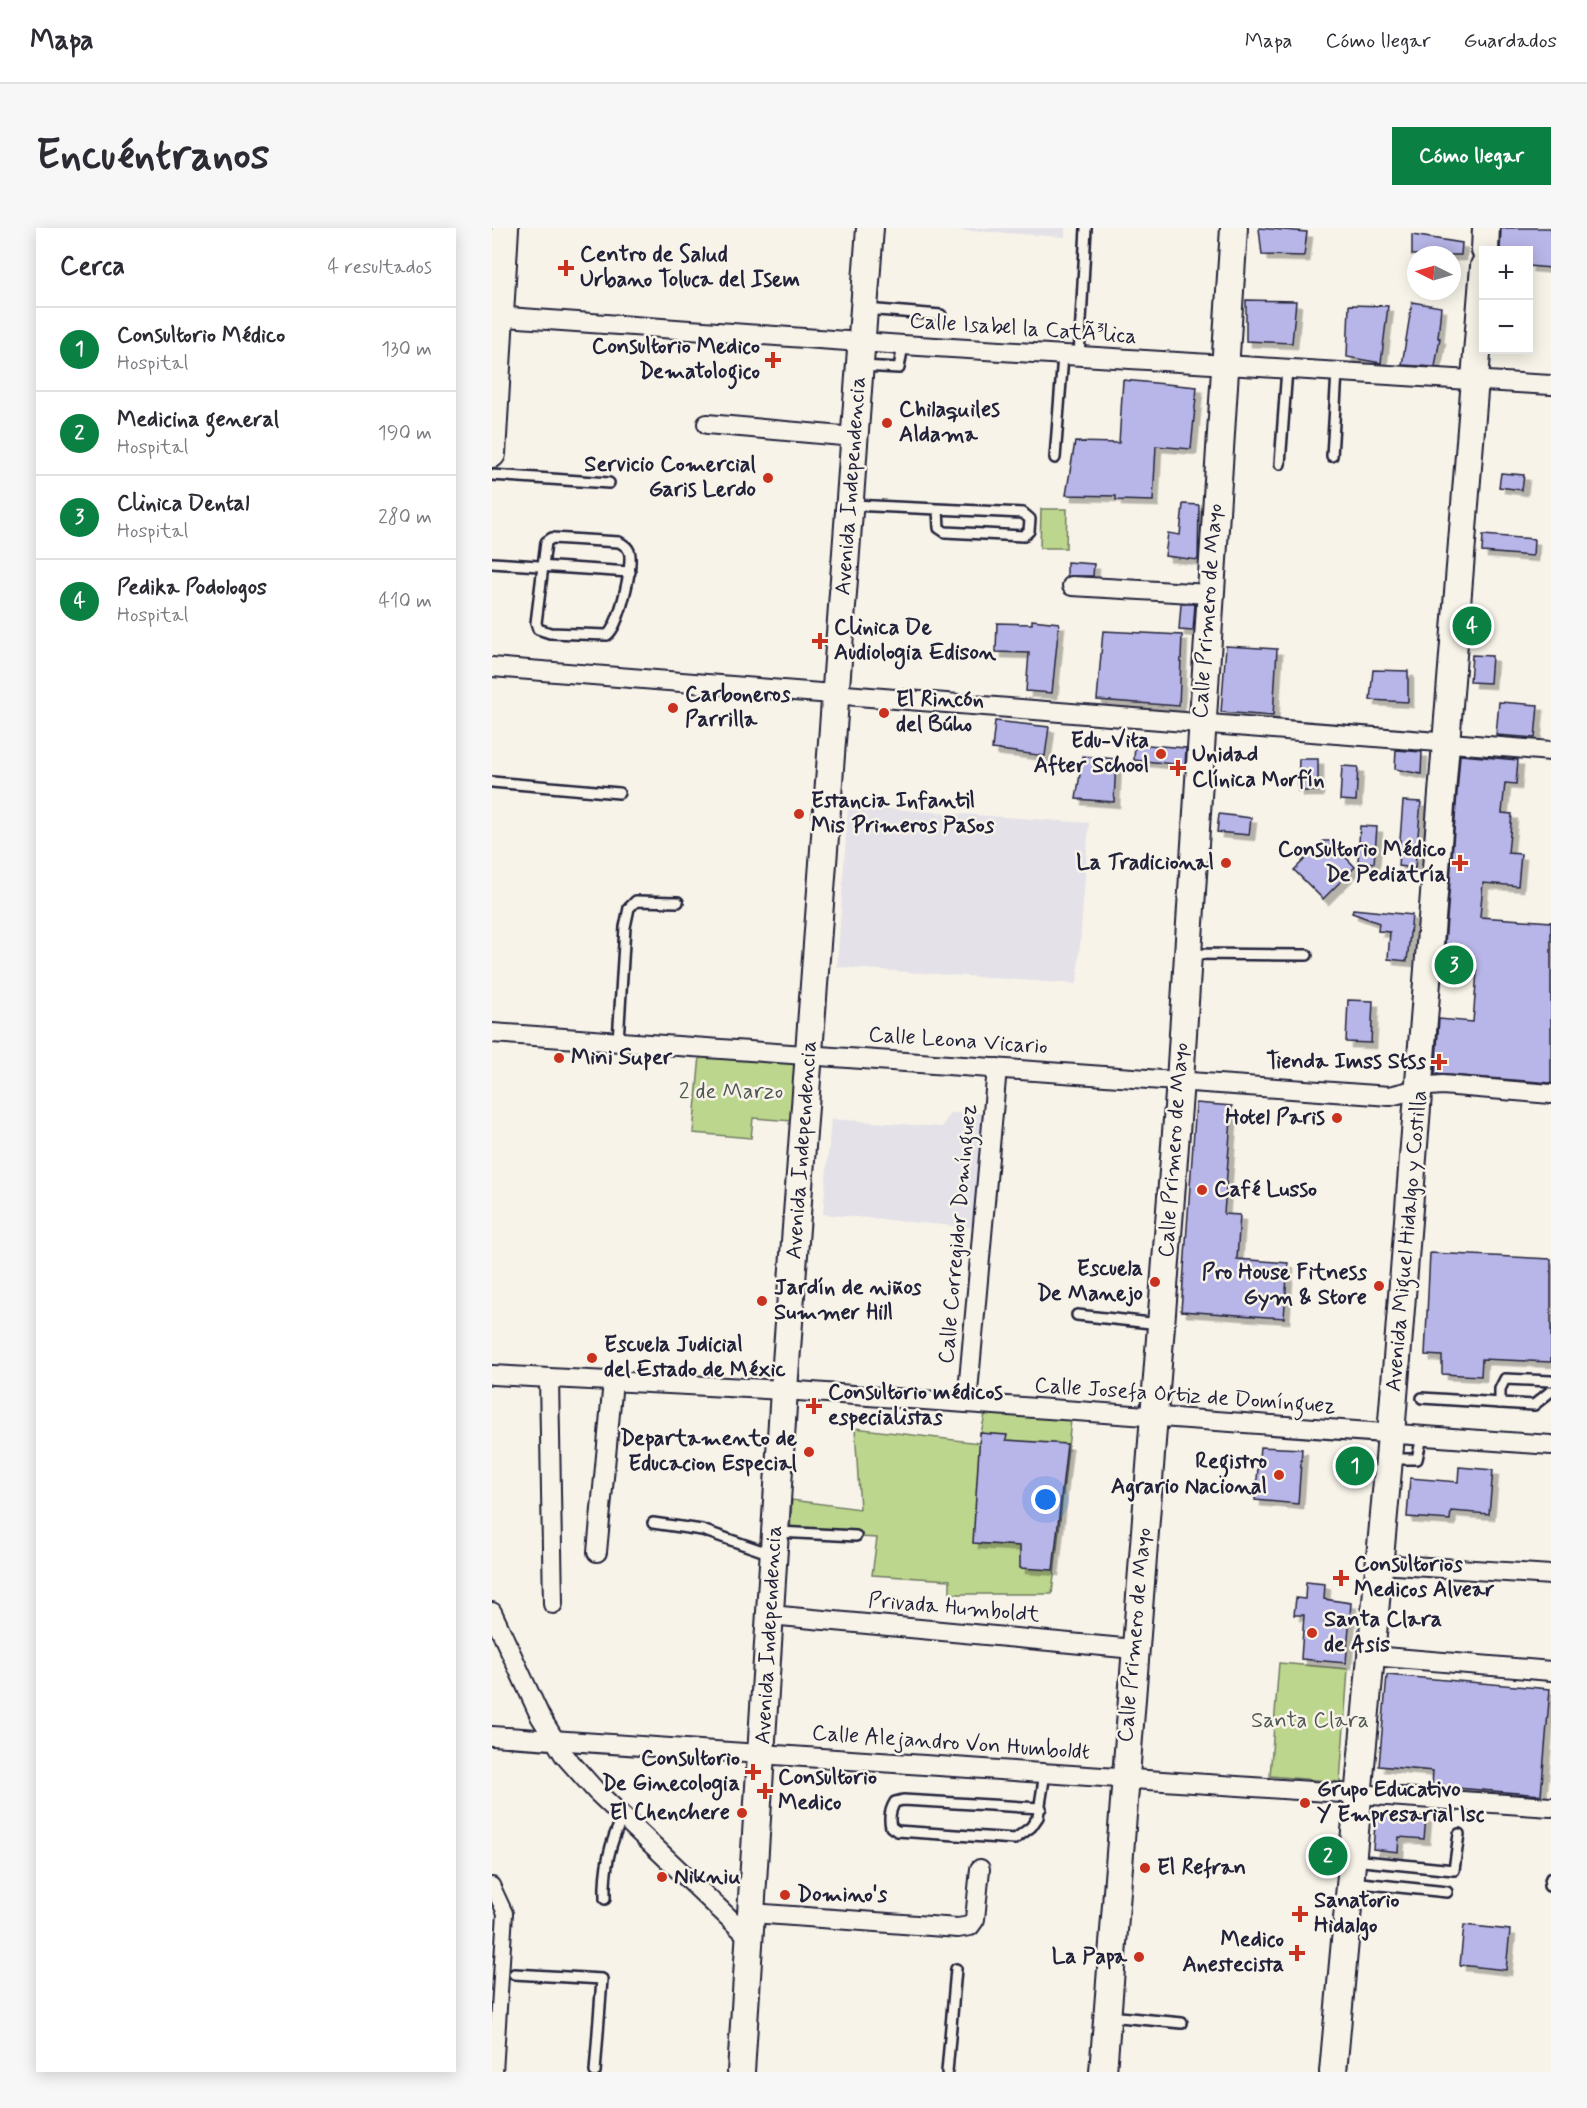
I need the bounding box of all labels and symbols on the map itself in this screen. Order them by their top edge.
place label: Centro de Salud Urbano Toluca del Isem [580,241,800,294]
north arrow [1407,246,1461,300]
marker: Centro de Salud Urbano Toluca del Isem [557,259,575,277]
street label: Calle Isabel la CatÃ³lica [908,307,1138,351]
place label: Consultorio Medico Dematologico [592,333,760,390]
marker: Consultorio Medico Dematologico [764,351,782,369]
street label: Avenida Independencia [829,376,873,596]
place label: Chilaquiles Aldama [899,396,1000,449]
marker: Chilaquiles Aldama [880,416,894,430]
place label: Servicio Comercial Garis Lerdo [584,451,757,504]
marker: Servicio Comercial Garis Lerdo [761,471,775,485]
street label: Calle Primero de Mayo [1187,503,1229,719]
pin: 4 [1452,604,1492,648]
place label: Clinica De Audiologia Edison [834,614,997,670]
marker: Clinica De Audiologia Edison [811,632,829,650]
place label: Carboneros Parrilla [685,681,791,734]
place label: El Rincón del Búho [896,686,984,739]
marker: Carboneros Parrilla [666,701,680,715]
marker: El Rincón del Búho [877,706,891,720]
place label: Edu-Vita After School [1034,727,1149,780]
place label: Unidad Clínica Morfín [1192,741,1325,794]
marker: Edu-Vita After School [1154,747,1168,761]
marker: Unidad Clínica Morfín [1169,759,1187,777]
place label: Estancia Infantil Mis Primeros Pasos [811,787,995,840]
marker: Estancia Infantil Mis Primeros Pasos [792,807,806,821]
place label: Consultorio Médico De Pediatría [1278,836,1446,889]
place label: La Tradicional [1076,849,1214,877]
marker: Consultorio Médico De Pediatría [1451,854,1469,872]
marker: La Tradicional [1219,856,1233,870]
pin: 3 [1434,942,1474,988]
street label: Calle Leona Vicario [867,1021,1049,1061]
street label: Avenida Independencia [780,1040,824,1260]
street label: Calle Primero de Mayo [1153,1042,1195,1258]
place label: Mini Super [571,1044,673,1072]
place label: Tienda Imss Stss [1266,1048,1426,1076]
marker: Mini Super [552,1051,566,1065]
marker: Tienda Imss Stss [1430,1053,1448,1071]
park label: 2 de Marzo [679,1078,783,1106]
street label: Avenida Miguel Hidalgo y Costilla [1380,1089,1437,1393]
street label: Calle Corregidor Domínguez [933,1103,986,1365]
place label: Hotel Paris [1225,1104,1325,1132]
marker: Hotel Paris [1330,1111,1344,1125]
place label: Café Lusso [1214,1176,1317,1204]
marker: Café Lusso [1195,1183,1209,1197]
place label: Escuela De Manejo [1037,1255,1143,1308]
place label: Pro House Fitness Gym & Store [1202,1259,1367,1312]
place label: Jardín de niños Summer Hill [774,1274,922,1327]
marker: Escuela De Manejo [1148,1275,1162,1289]
marker: Pro House Fitness Gym & Store [1372,1279,1386,1293]
marker: Jardín de niños Summer Hill [755,1294,769,1308]
place label: Escuela Judicial del Estado de Méxic [604,1331,787,1384]
marker: Escuela Judicial del Estado de Méxic [585,1351,599,1365]
street label: Calle Josefa Ortiz de Domínguez [1033,1372,1337,1423]
place label: Consultorio médicos especialistas [828,1379,1003,1432]
marker: Consultorio médicos especialistas [805,1397,823,1415]
place label: Departamento de Educacion Especial [620,1425,798,1478]
pin: 1 [1336,1444,1374,1488]
marker: Departamento de Educacion Especial [802,1445,816,1459]
place label: Registro Agrario Nacional [1111,1448,1267,1502]
marker: Registro Agrario Nacional [1272,1468,1286,1482]
your location [1031,1485,1060,1514]
street label: Avenida Independencia [749,1525,789,1745]
street label: Calle Primero de Mayo [1112,1526,1158,1744]
place label: Consultorios Medicos Alvear [1354,1551,1495,1604]
marker: Consultorios Medicos Alvear [1332,1569,1350,1587]
street label: Privada Humboldt [867,1587,1041,1629]
place label: Santa Clara de Asis [1324,1606,1442,1659]
marker: Santa Clara de Asis [1305,1626,1319,1640]
park label: Santa Clara [1251,1707,1369,1735]
street label: Calle Alejandro Von Humboldt [811,1719,1091,1768]
place label: Consultorio De Ginecologia [602,1745,740,1801]
marker: Consultorio De Ginecologia [744,1763,762,1781]
place label: Consultorio Medico [778,1764,877,1817]
place label: Grupo Educativo Y Empresarial Isc [1317,1776,1485,1829]
marker: Consultorio Medico [756,1782,774,1800]
marker: Grupo Educativo Y Empresarial Isc [1298,1796,1312,1810]
place label: El Chenchere [609,1799,730,1827]
marker: El Chenchere [735,1806,749,1820]
pin: 2 [1308,1834,1348,1878]
place label: El Refran [1157,1854,1246,1882]
marker: El Refran [1138,1861,1152,1875]
place label: Nikniu [674,1863,741,1891]
marker: Nikniu [655,1870,669,1884]
place label: Domino's [797,1881,888,1909]
place label: Sanatorio Hidalgo [1314,1887,1399,1941]
marker: Domino's [778,1888,792,1902]
marker: Sanatorio Hidalgo [1291,1905,1309,1923]
place label: Medico Anestecista [1182,1926,1284,1979]
place label: La Papa [1052,1943,1128,1971]
marker: Medico Anestecista [1288,1944,1306,1962]
marker: La Papa [1132,1950,1146,1964]

